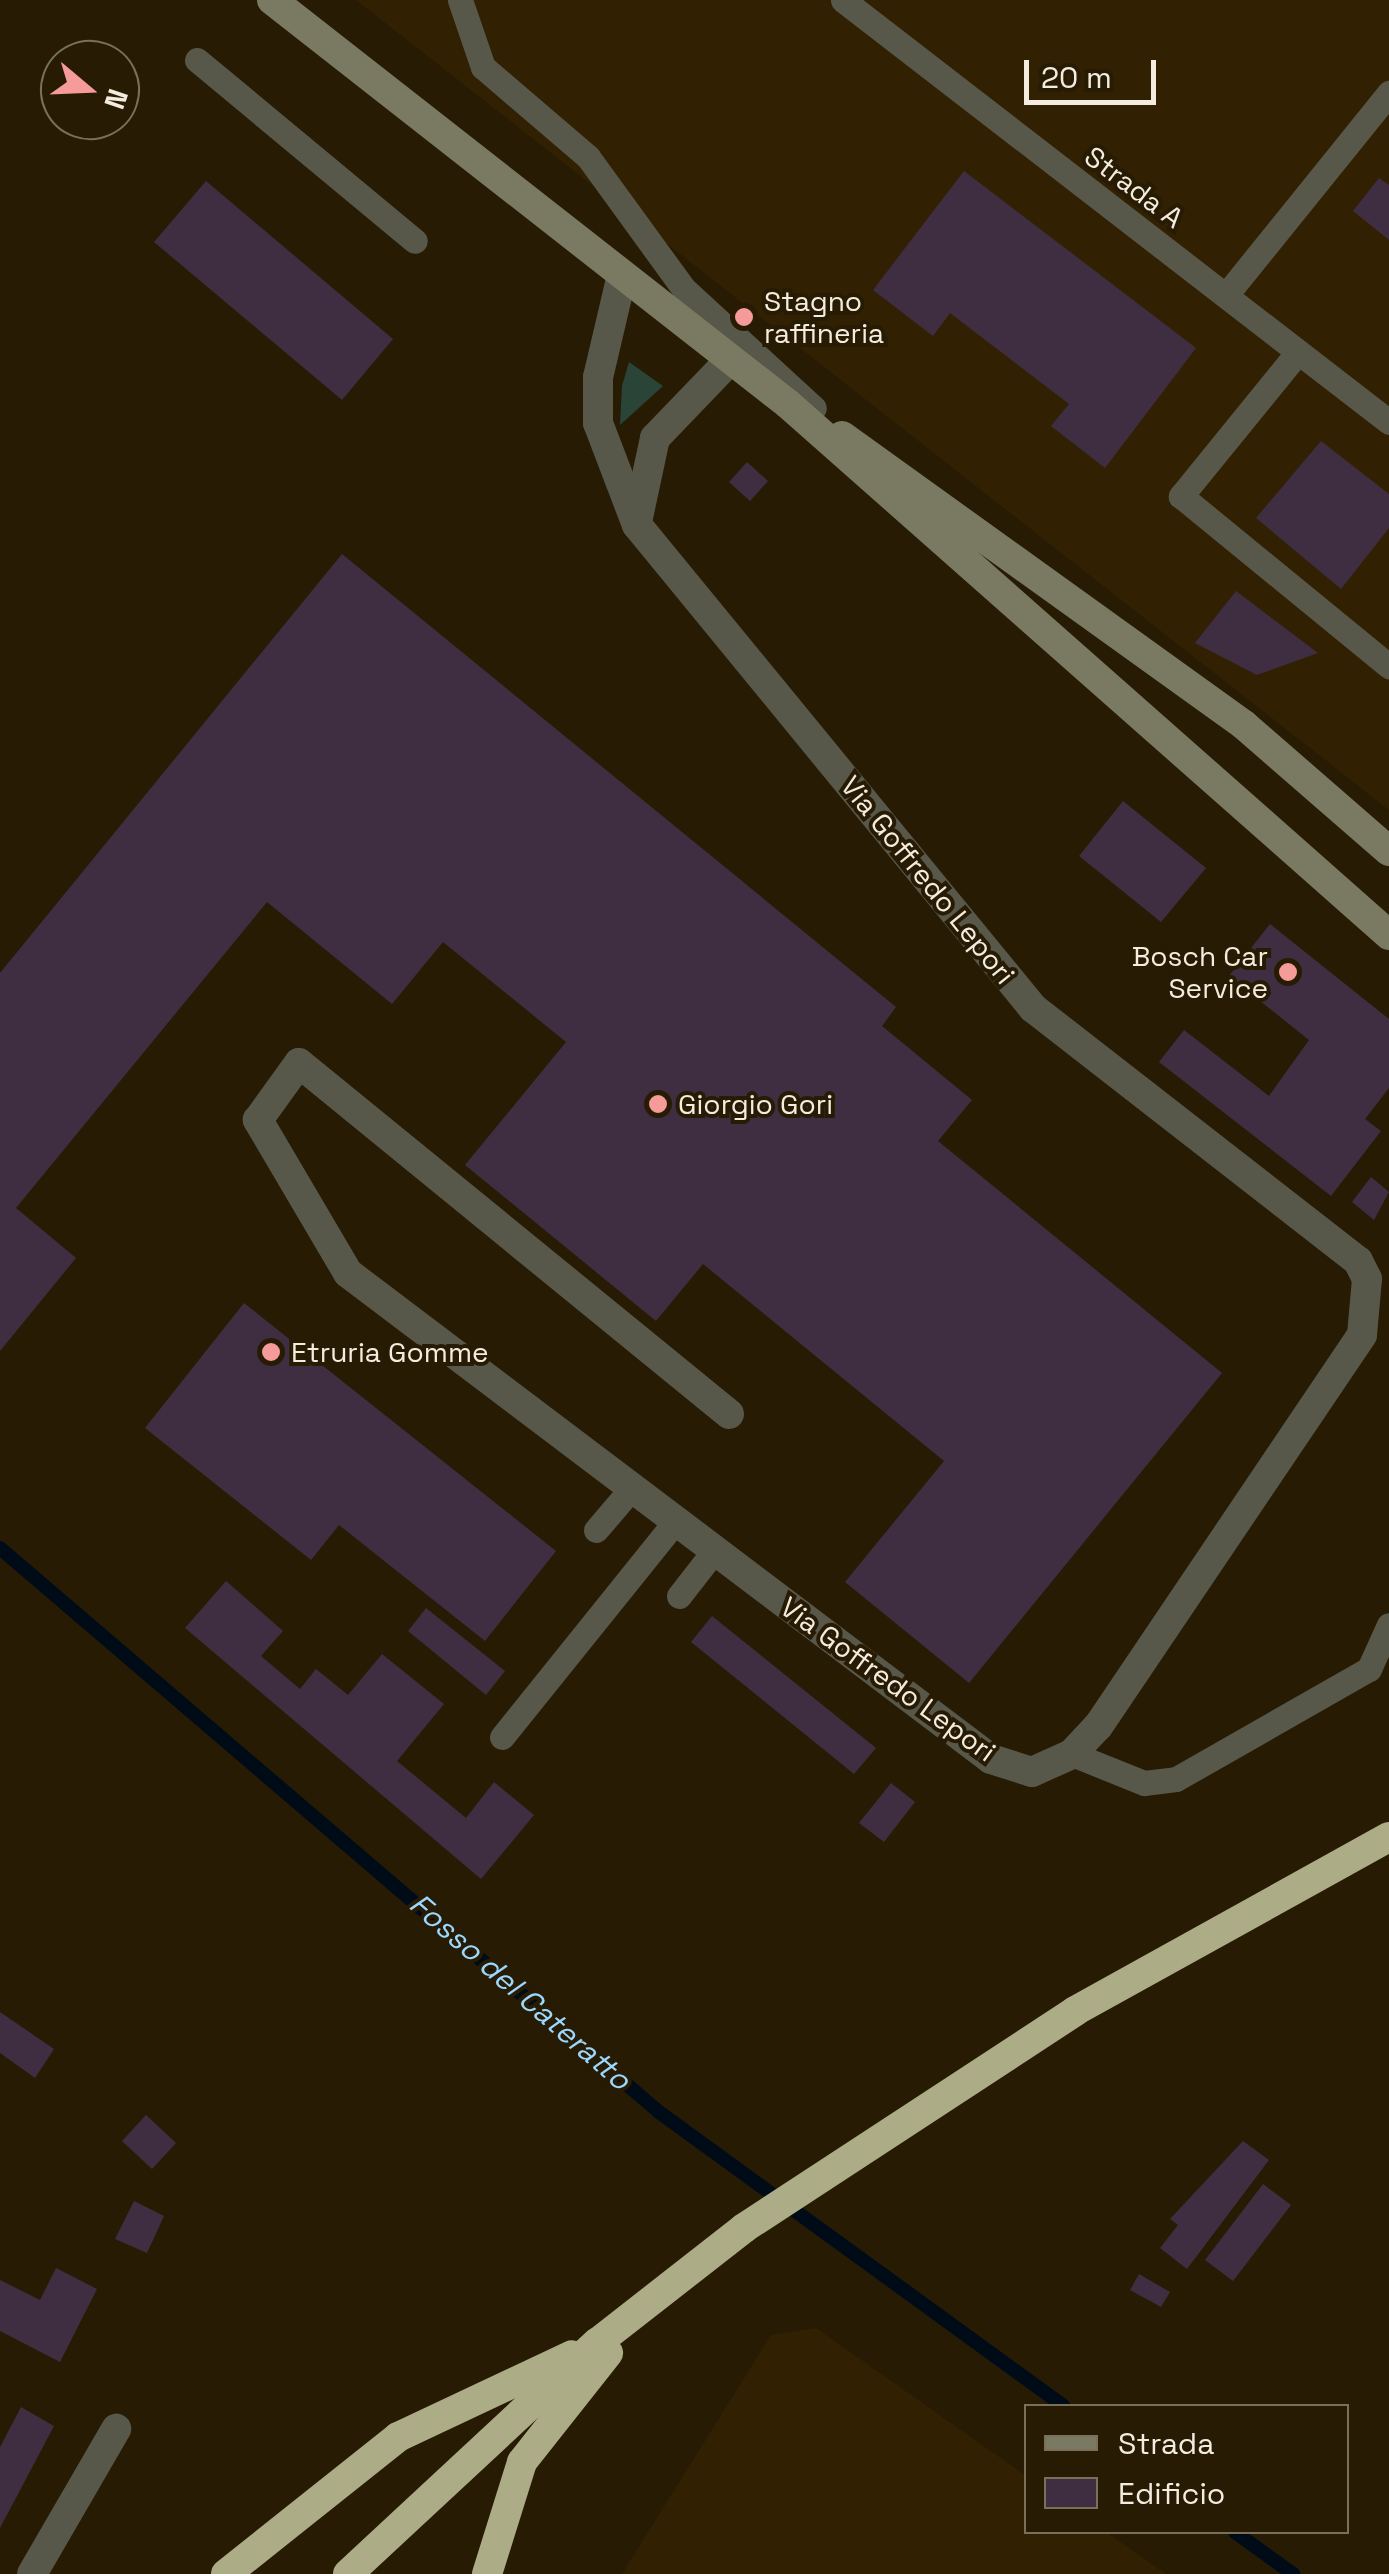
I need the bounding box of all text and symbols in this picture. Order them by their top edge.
north arrow [40,40,140,140]
scale bar [1029,40,1162,102]
text: 20 m [1041,58,1112,97]
text: N [96,84,137,114]
street label: Strada A [1078,139,1190,235]
place label: Stagno raffineria [764,284,884,350]
marker: Stagno raffineria [733,306,755,328]
street label: Via Goffredo Lepori [834,769,1022,991]
place label: Bosch Car Service [1132,939,1268,1005]
marker: Bosch Car Service [1277,961,1299,983]
place label: Giorgio Gori [678,1087,833,1121]
marker: Giorgio Gori [647,1093,669,1115]
place label: Etruria Gomme [291,1335,489,1369]
marker: Etruria Gomme [260,1341,282,1363]
street label: Via Goffredo Lepori [774,1590,1002,1768]
water label: Fosso del Cateratto [402,1886,638,2098]
legend [1024,2404,1349,2534]
text: Strada [1118,2424,1214,2463]
text: Edificio [1118,2474,1225,2513]

